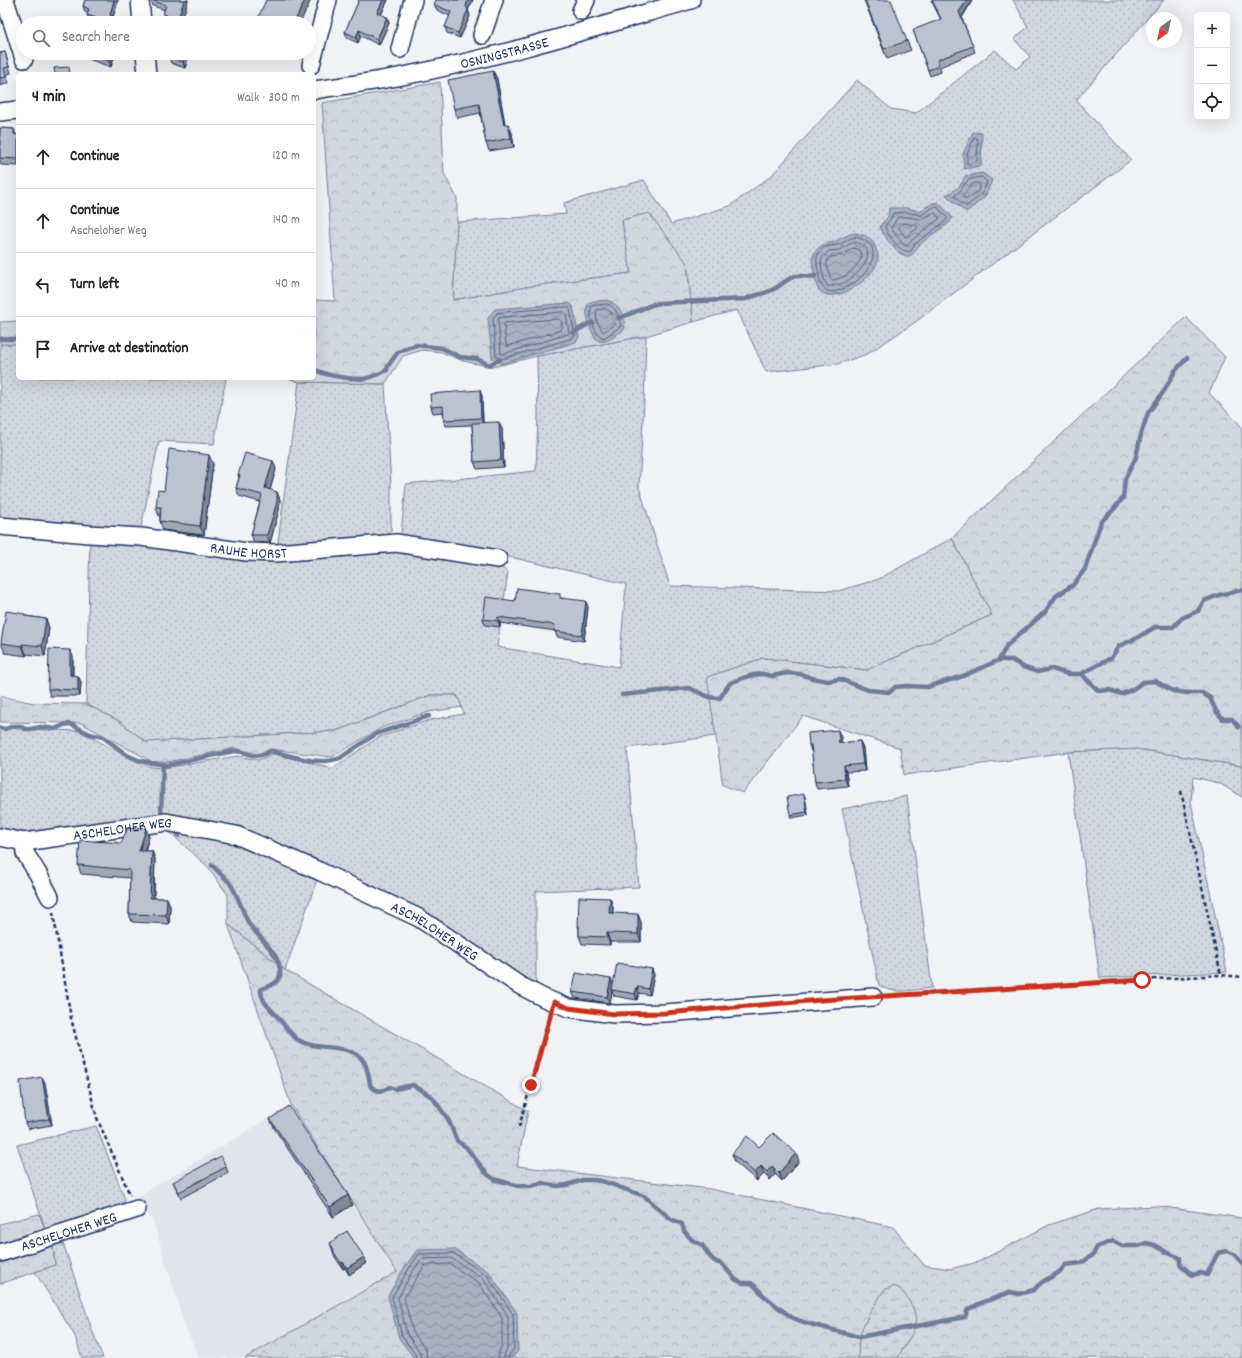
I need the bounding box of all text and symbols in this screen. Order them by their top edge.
north arrow [1146,12,1182,48]
map controls [1194,12,1230,120]
button: + [1194,12,1230,48]
search box [16,16,316,60]
icon: search [30,27,52,49]
text: Search here [62,27,130,49]
street label: OSNINGSTRASSE [458,32,552,76]
button: − [1194,48,1230,84]
button: locate [1194,84,1230,120]
text: 4 min [32,86,66,110]
text: Walk · 300 m [237,89,300,108]
icon: ahead [32,146,54,168]
text: Continue [70,146,119,168]
text: 120 m [272,147,300,166]
text: Continue [70,200,119,222]
icon: ahead [32,210,54,232]
text: 140 m [273,211,300,230]
text: Ascheloher Weg [70,222,147,241]
icon: left [32,274,54,296]
text: Turn left [70,274,119,296]
text: 40 m [276,275,300,294]
icon: arrive [32,338,54,360]
text: Arrive at destination [70,338,188,360]
street label: RAUHE HORST [209,538,288,566]
street label: ASCHELOHER WEG [72,813,174,848]
street label: ASCHELOHER WEG [386,897,482,968]
route start [1133,971,1151,989]
route end [522,1076,540,1094]
street label: ASCHELOHER WEG [18,1207,120,1259]

